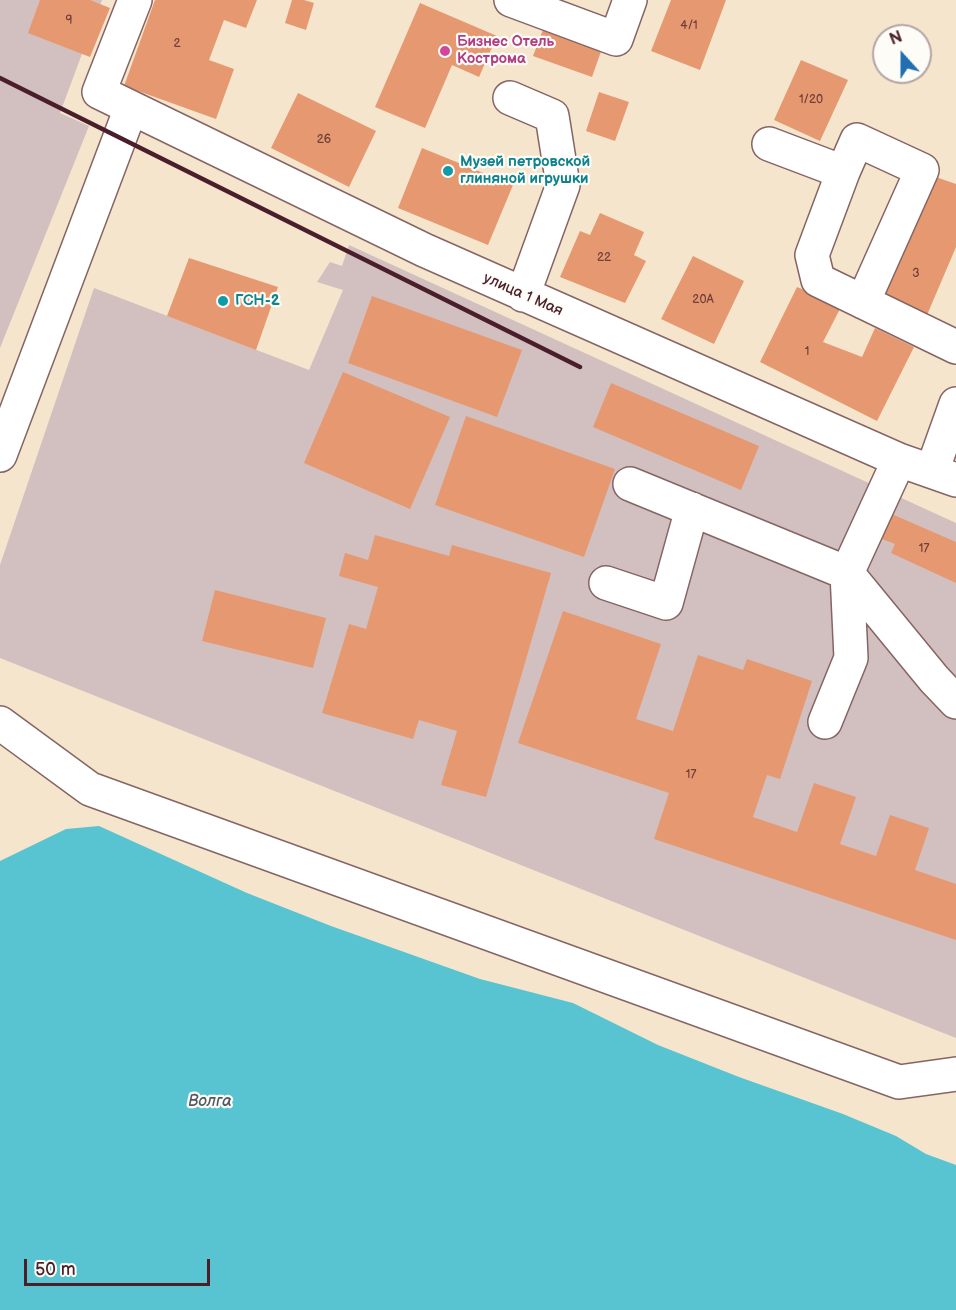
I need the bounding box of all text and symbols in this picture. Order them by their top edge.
house number: 9 [66,14,72,28]
house number: 4/1 [680,19,698,33]
north arrow [872,24,932,84]
text: N [887,28,905,50]
place label: Бизнес Отель Кострома [457,33,554,68]
house number: 2 [173,37,181,51]
marker: Бизнес Отель Кострома [438,44,452,58]
house number: 1/20 [799,93,823,107]
house number: 26 [317,133,331,147]
place label: Музей петровской глиняной игрушки [460,153,590,188]
marker: Музей петровской глиняной игрушки [441,164,455,178]
house number: 22 [597,251,611,265]
house number: 3 [912,267,920,281]
street label: улица 1 Мая [480,269,566,321]
place label: ГСН-2 [235,292,280,310]
house number: 20А [692,293,714,307]
marker: ГСН-2 [216,294,230,308]
house number: 1 [805,345,809,359]
house number: 17 [919,542,929,556]
house number: 17 [686,768,696,782]
water label: Волга [188,1092,232,1112]
scale bar [27,1247,213,1285]
text: 50 m [35,1259,76,1280]

